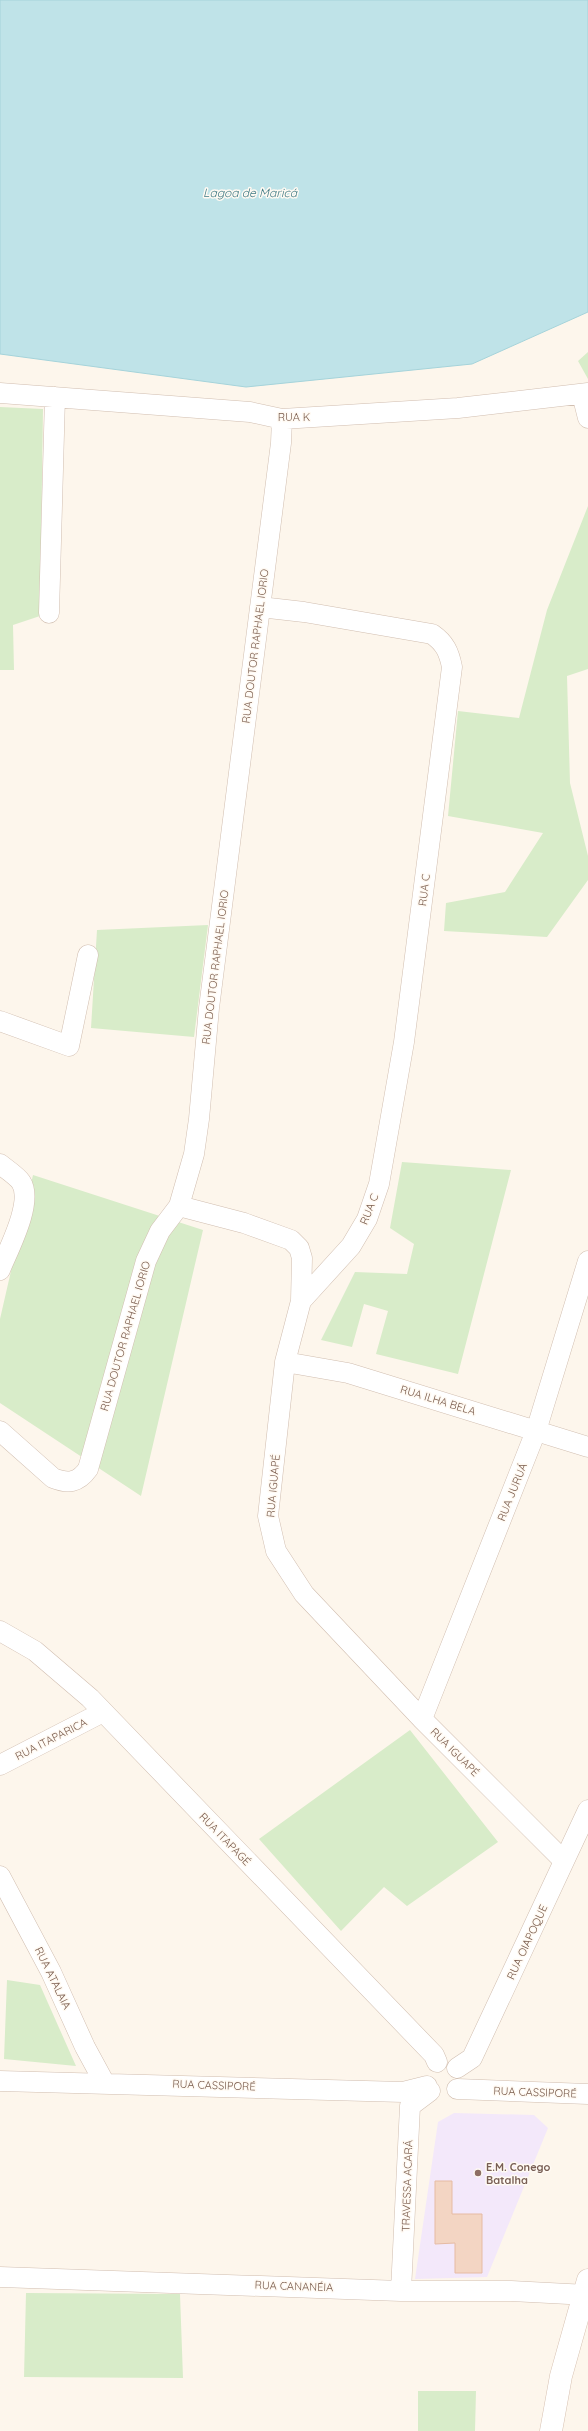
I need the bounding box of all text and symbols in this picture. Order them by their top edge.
water label: Lagoa de Maricá [203,185,298,200]
street label: RUA K [278,410,310,424]
street label: RUA DOUTOR RAPHAEL IORIO [239,568,271,724]
street label: RUA C [415,873,433,907]
street label: RUA DOUTOR RAPHAEL IORIO [199,889,231,1045]
street label: RUA C [356,1191,382,1227]
street label: RUA DOUTOR RAPHAEL IORIO [97,1259,153,1413]
street label: RUA ILHA BELA [399,1382,477,1418]
street label: RUA IGUAPÉ [263,1454,283,1518]
street label: RUA JURUÁ [494,1461,530,1523]
street label: RUA ITAPARICA [13,1715,89,1763]
street label: RUA IGUAPÉ [428,1725,482,1779]
street label: RUA ITAPAGÉ [196,1810,254,1868]
street label: RUA OIAPOQUE [504,1902,550,1982]
street label: RUA ATALAIA [32,1944,74,2012]
street label: RUA CASSIPORÉ [172,2077,256,2093]
street label: RUA CASSIPORÉ [493,2084,577,2100]
street label: TRAVESSA ACARÁ [398,2140,416,2232]
place label: E.M. Conego Batalha [486,2160,550,2187]
marker: E.M. Conego Batalha [473,2168,483,2178]
street label: RUA CANANÉIA [254,2278,334,2294]

